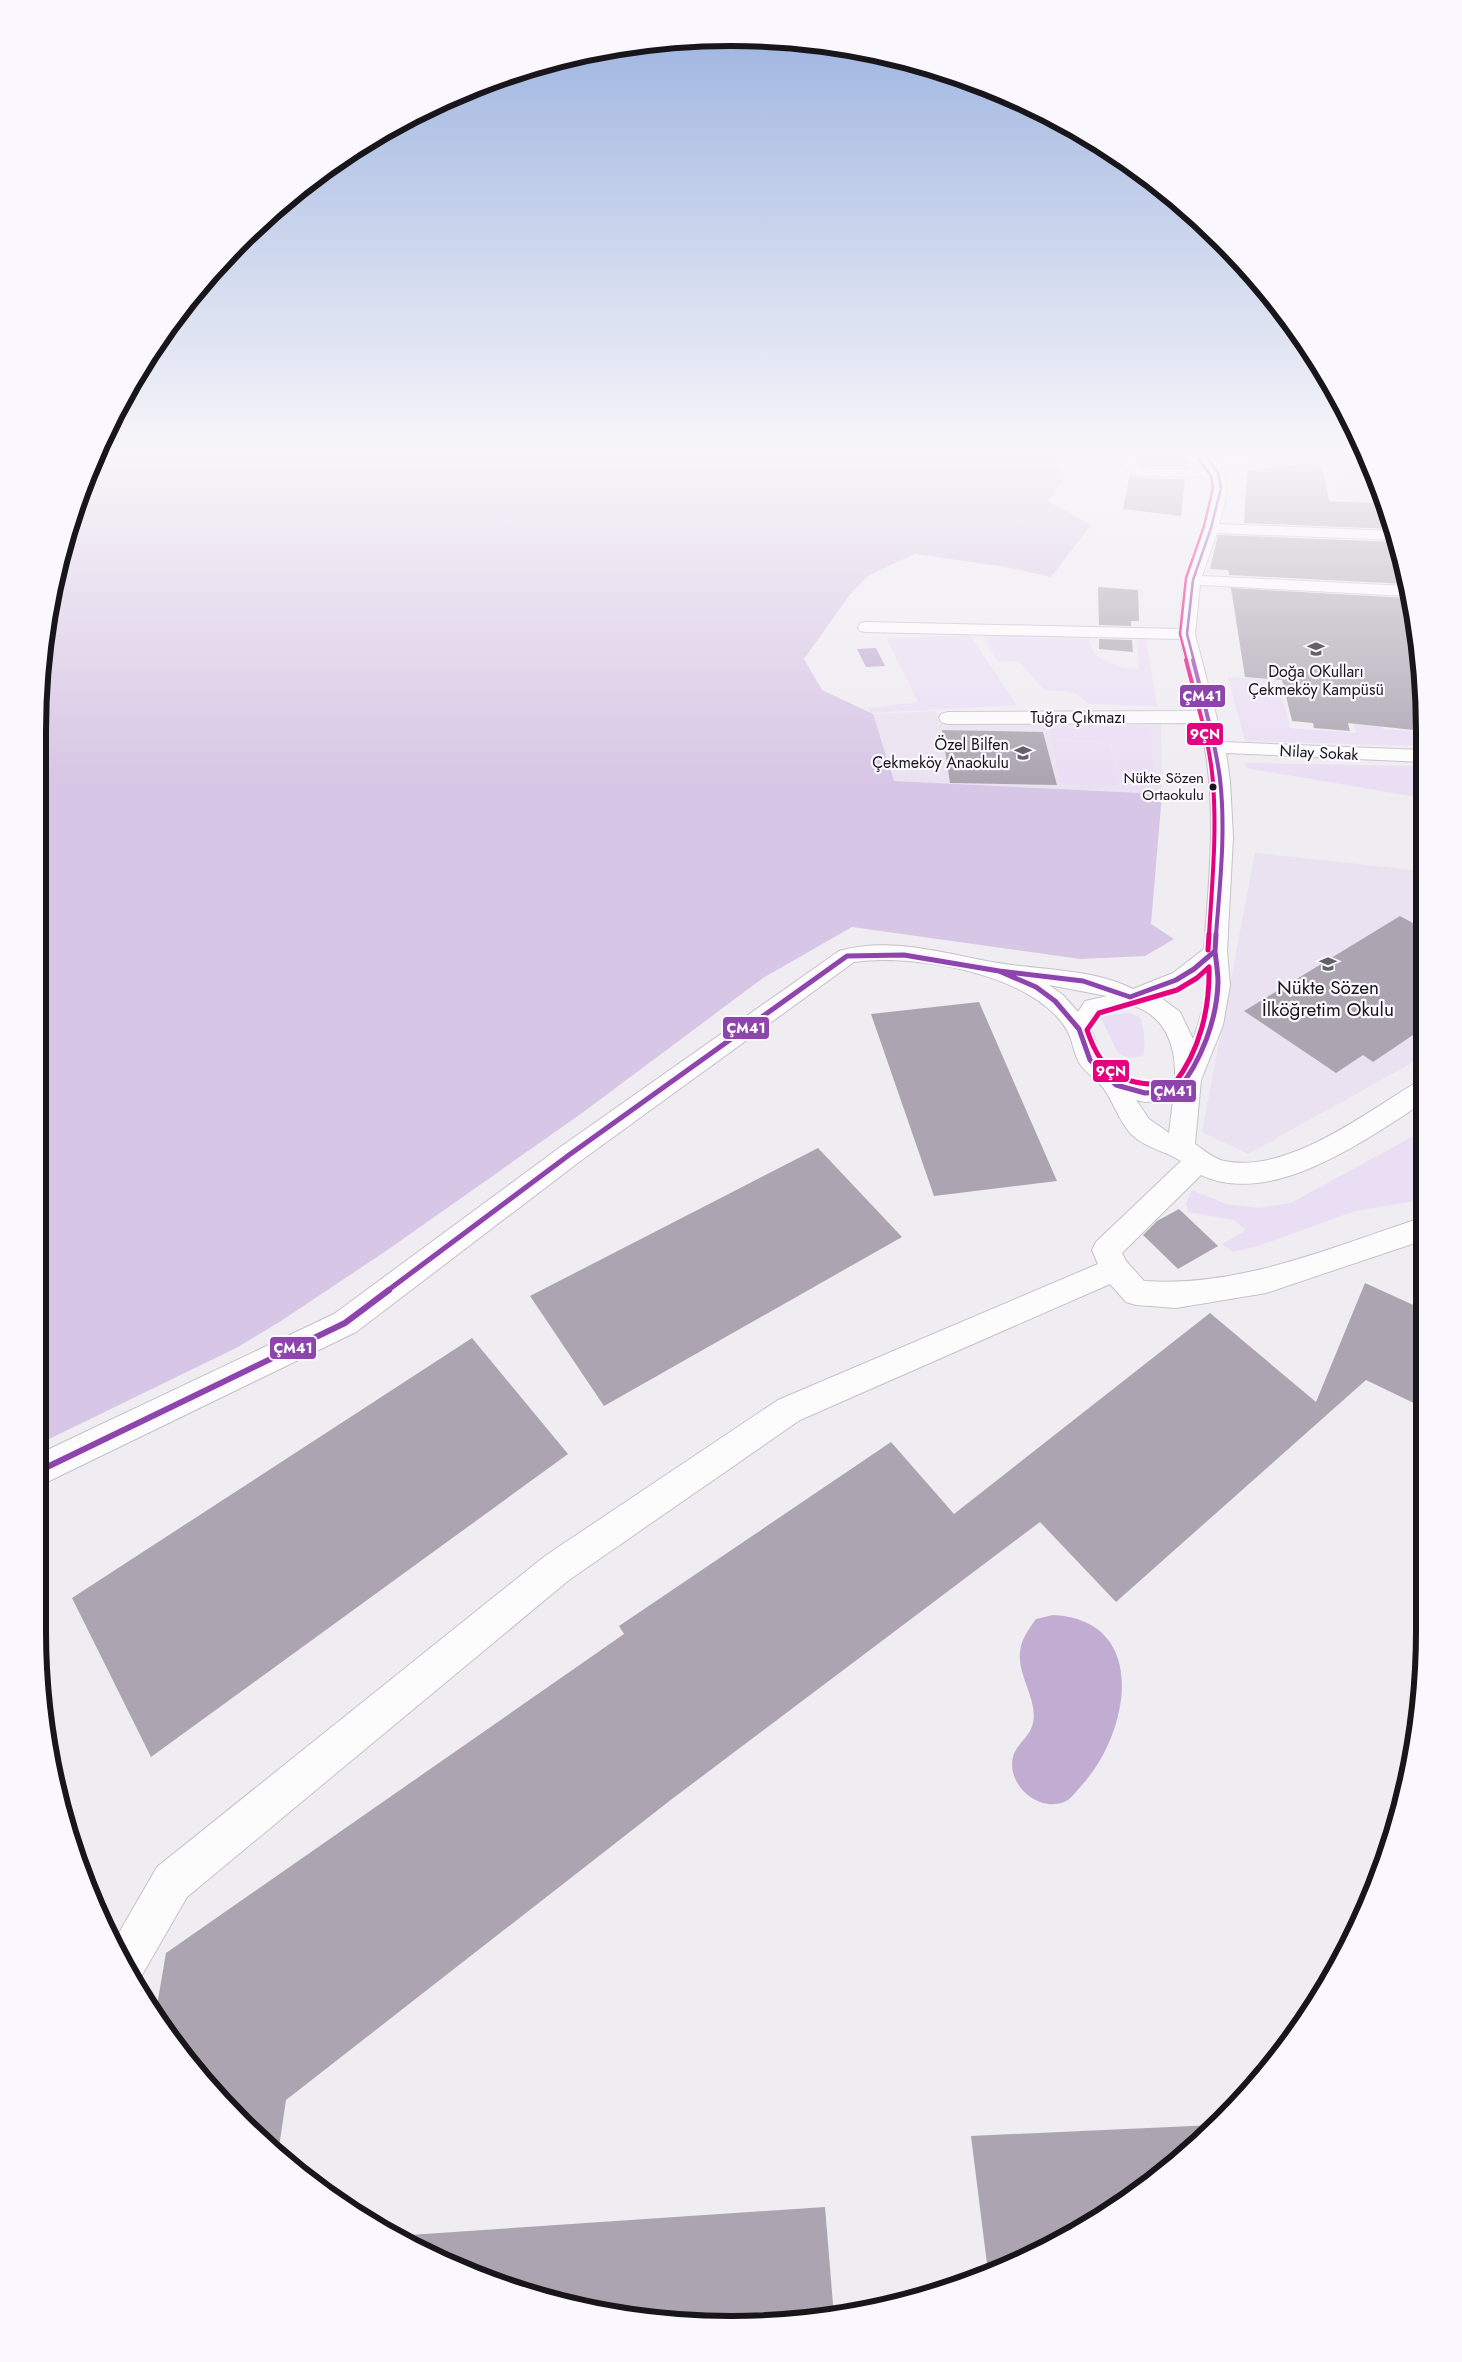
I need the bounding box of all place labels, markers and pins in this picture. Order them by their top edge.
school or university icon: Doğa OKulları Çekmeköy Kampüsü [1306,639,1326,659]
place label: Doğa OKulları Çekmeköy Kampüsü [1248,660,1384,701]
place label: Özel Bilfen Çekmeköy Anaokulu [872,733,1009,774]
school or university icon: Özel Bilfen Çekmeköy Anaokulu [1013,743,1033,763]
place label: Nükte Sözen Ortaokulu [1124,767,1204,806]
marker: Nükte Sözen Ortaokulu [1208,782,1218,792]
school or university icon: Nükte Sözen İlköğretim Okulu [1318,954,1338,974]
place label: Nükte Sözen İlköğretim Okulu [1262,974,1394,1023]

